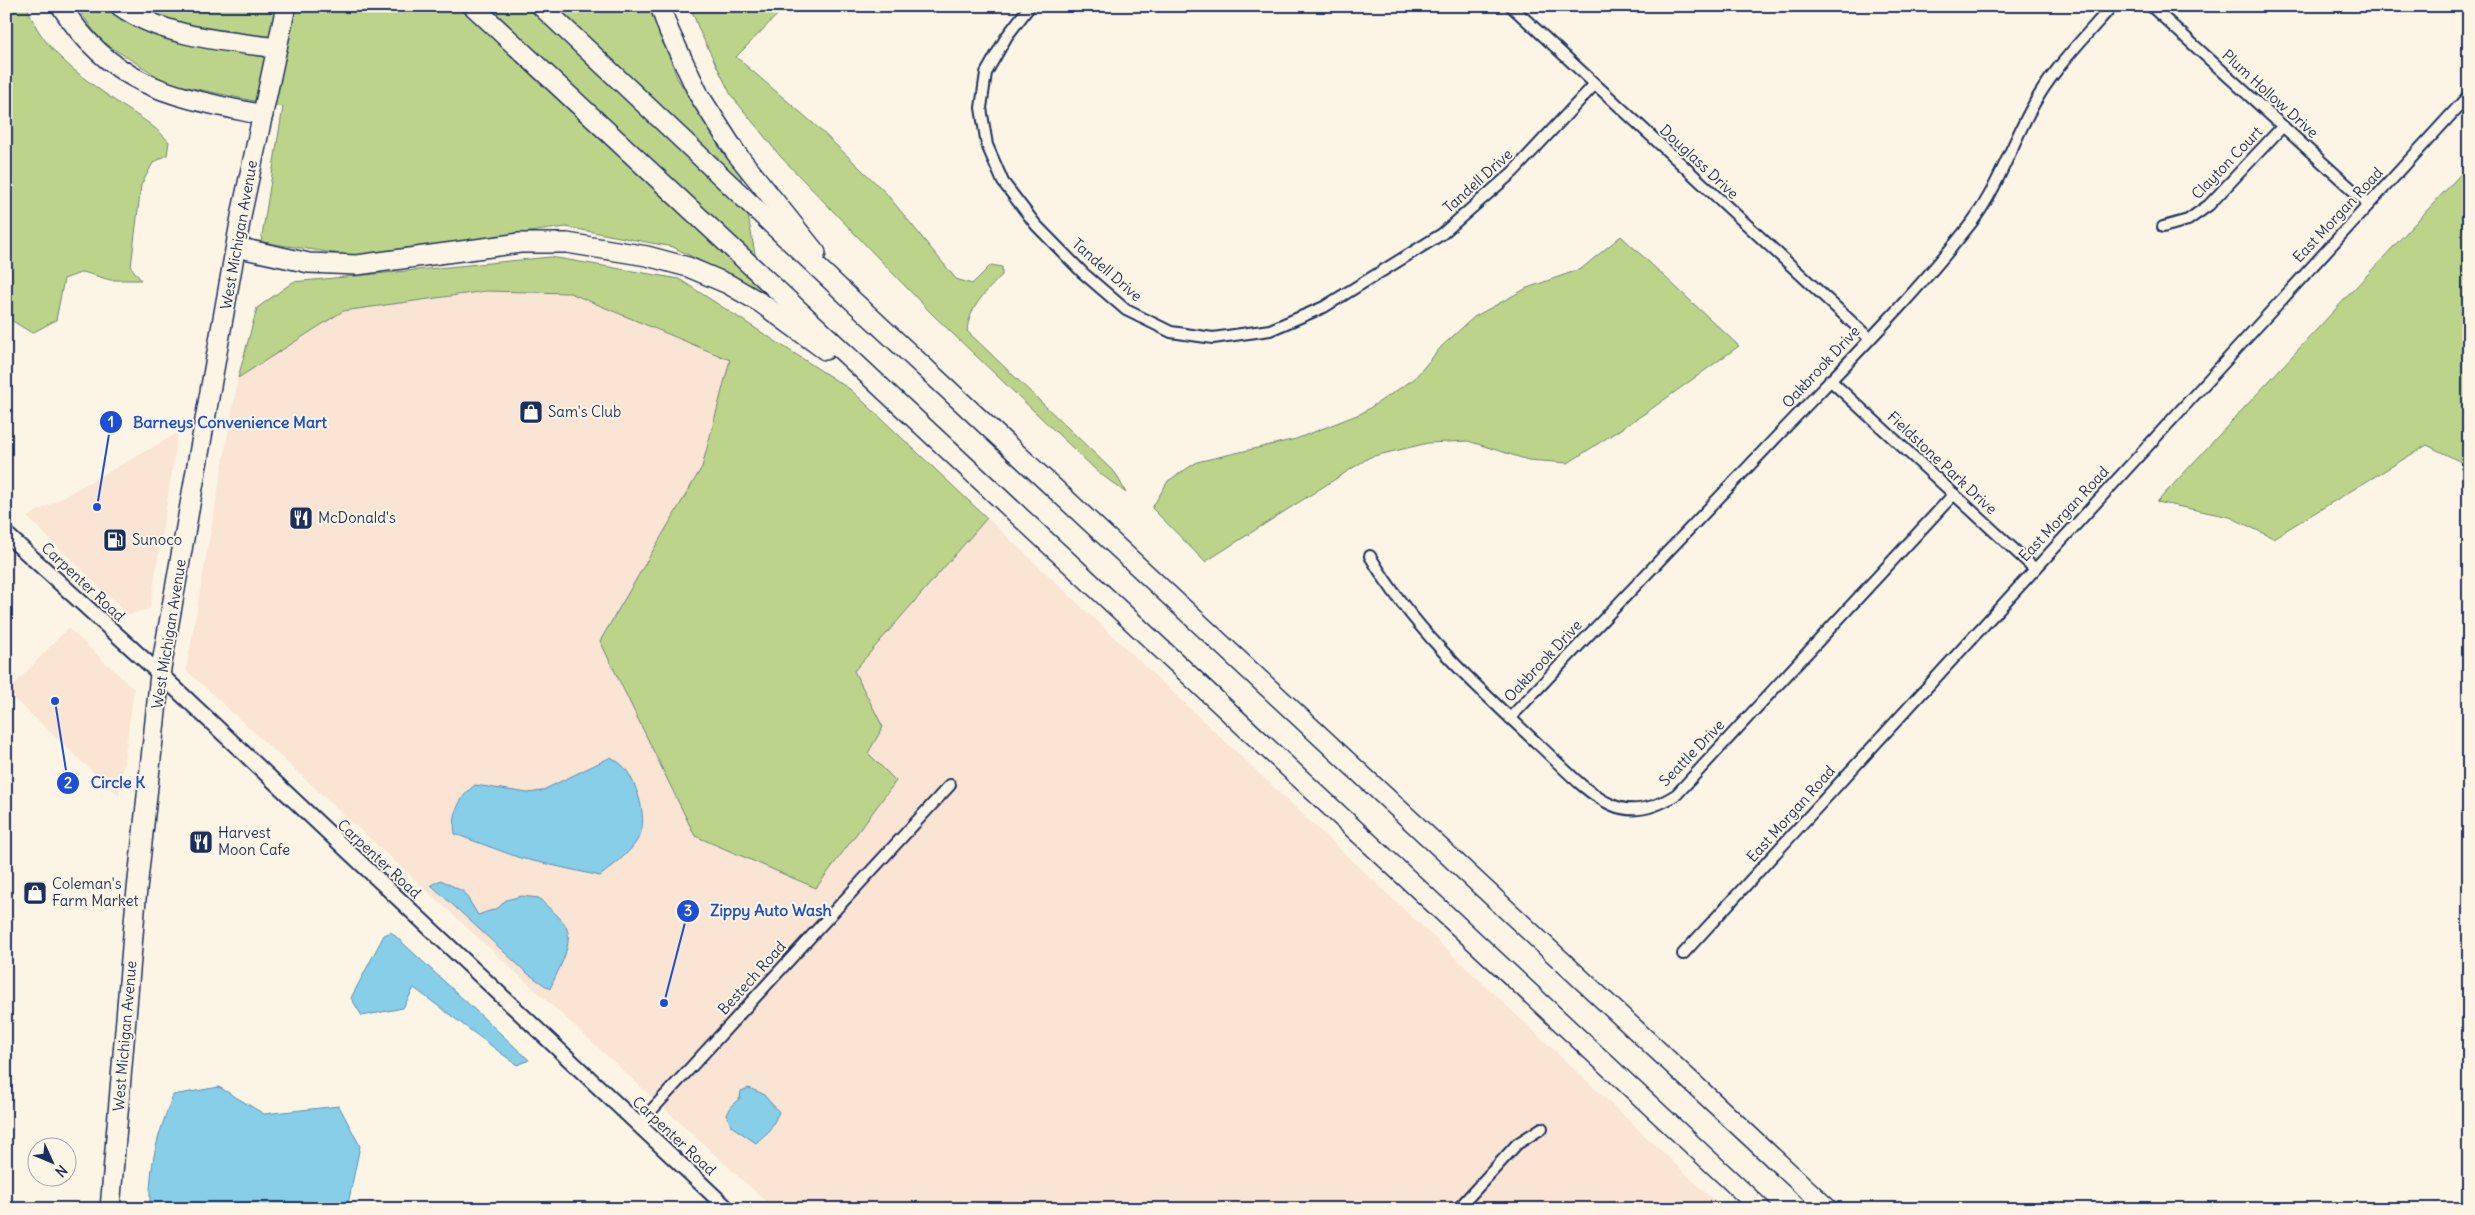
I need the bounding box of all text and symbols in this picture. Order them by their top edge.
street label: Plum Hollow Drive [2218,45,2322,142]
street label: Douglass Drive [1656,120,1743,203]
street label: Clayton Court [2187,122,2266,203]
street label: Tandell Drive [1439,145,1516,217]
street label: West Michigan Avenue [216,159,261,311]
street label: East Morgan Road [2289,163,2387,266]
street label: Tandell Drive [1068,234,1146,305]
street label: Oakbrook Drive [1778,322,1864,412]
shop icon: Sam's Club [518,399,544,425]
place label: Sam's Club [548,402,621,421]
callout: Barneys Convenience Mart [98,407,337,438]
street label: Fieldstone Park Drive [1884,407,2001,518]
text: 1 [108,412,114,431]
text: Barneys Convenience Mart [133,412,328,433]
street label: East Morgan Road [2015,462,2113,565]
restaurant icon: McDonald's [288,505,314,531]
place label: McDonald's [318,508,396,527]
fuel station icon: Sunoco [102,527,128,553]
place label: Sunoco [132,530,182,549]
street label: Carpenter Road [38,538,129,625]
street label: West Michigan Avenue [147,558,190,710]
street label: Oakbrook Drive [1500,616,1586,706]
street label: Seattle Drive [1655,715,1728,790]
street label: East Morgan Road [1742,761,1839,866]
callout: Circle K [56,767,155,798]
text: Circle K [91,772,145,792]
text: 2 [64,773,72,792]
street label: Carpenter Road [334,815,425,902]
place label: Harvest Moon Cafe [218,823,290,859]
restaurant icon: Harvest Moon Cafe [188,829,214,855]
place label: Coleman's Farm Market [52,874,139,910]
shop icon: Coleman's Farm Market [22,880,48,906]
callout: Zippy Auto Wash [676,895,842,926]
text: Zippy Auto Wash [710,900,832,921]
text: 3 [684,901,692,920]
street label: Bestech Road [714,937,790,1018]
street label: West Michigan Avenue [108,960,141,1112]
street label: Carpenter Road [629,1092,720,1179]
north arrow [28,1138,78,1188]
text: N [52,1161,71,1181]

